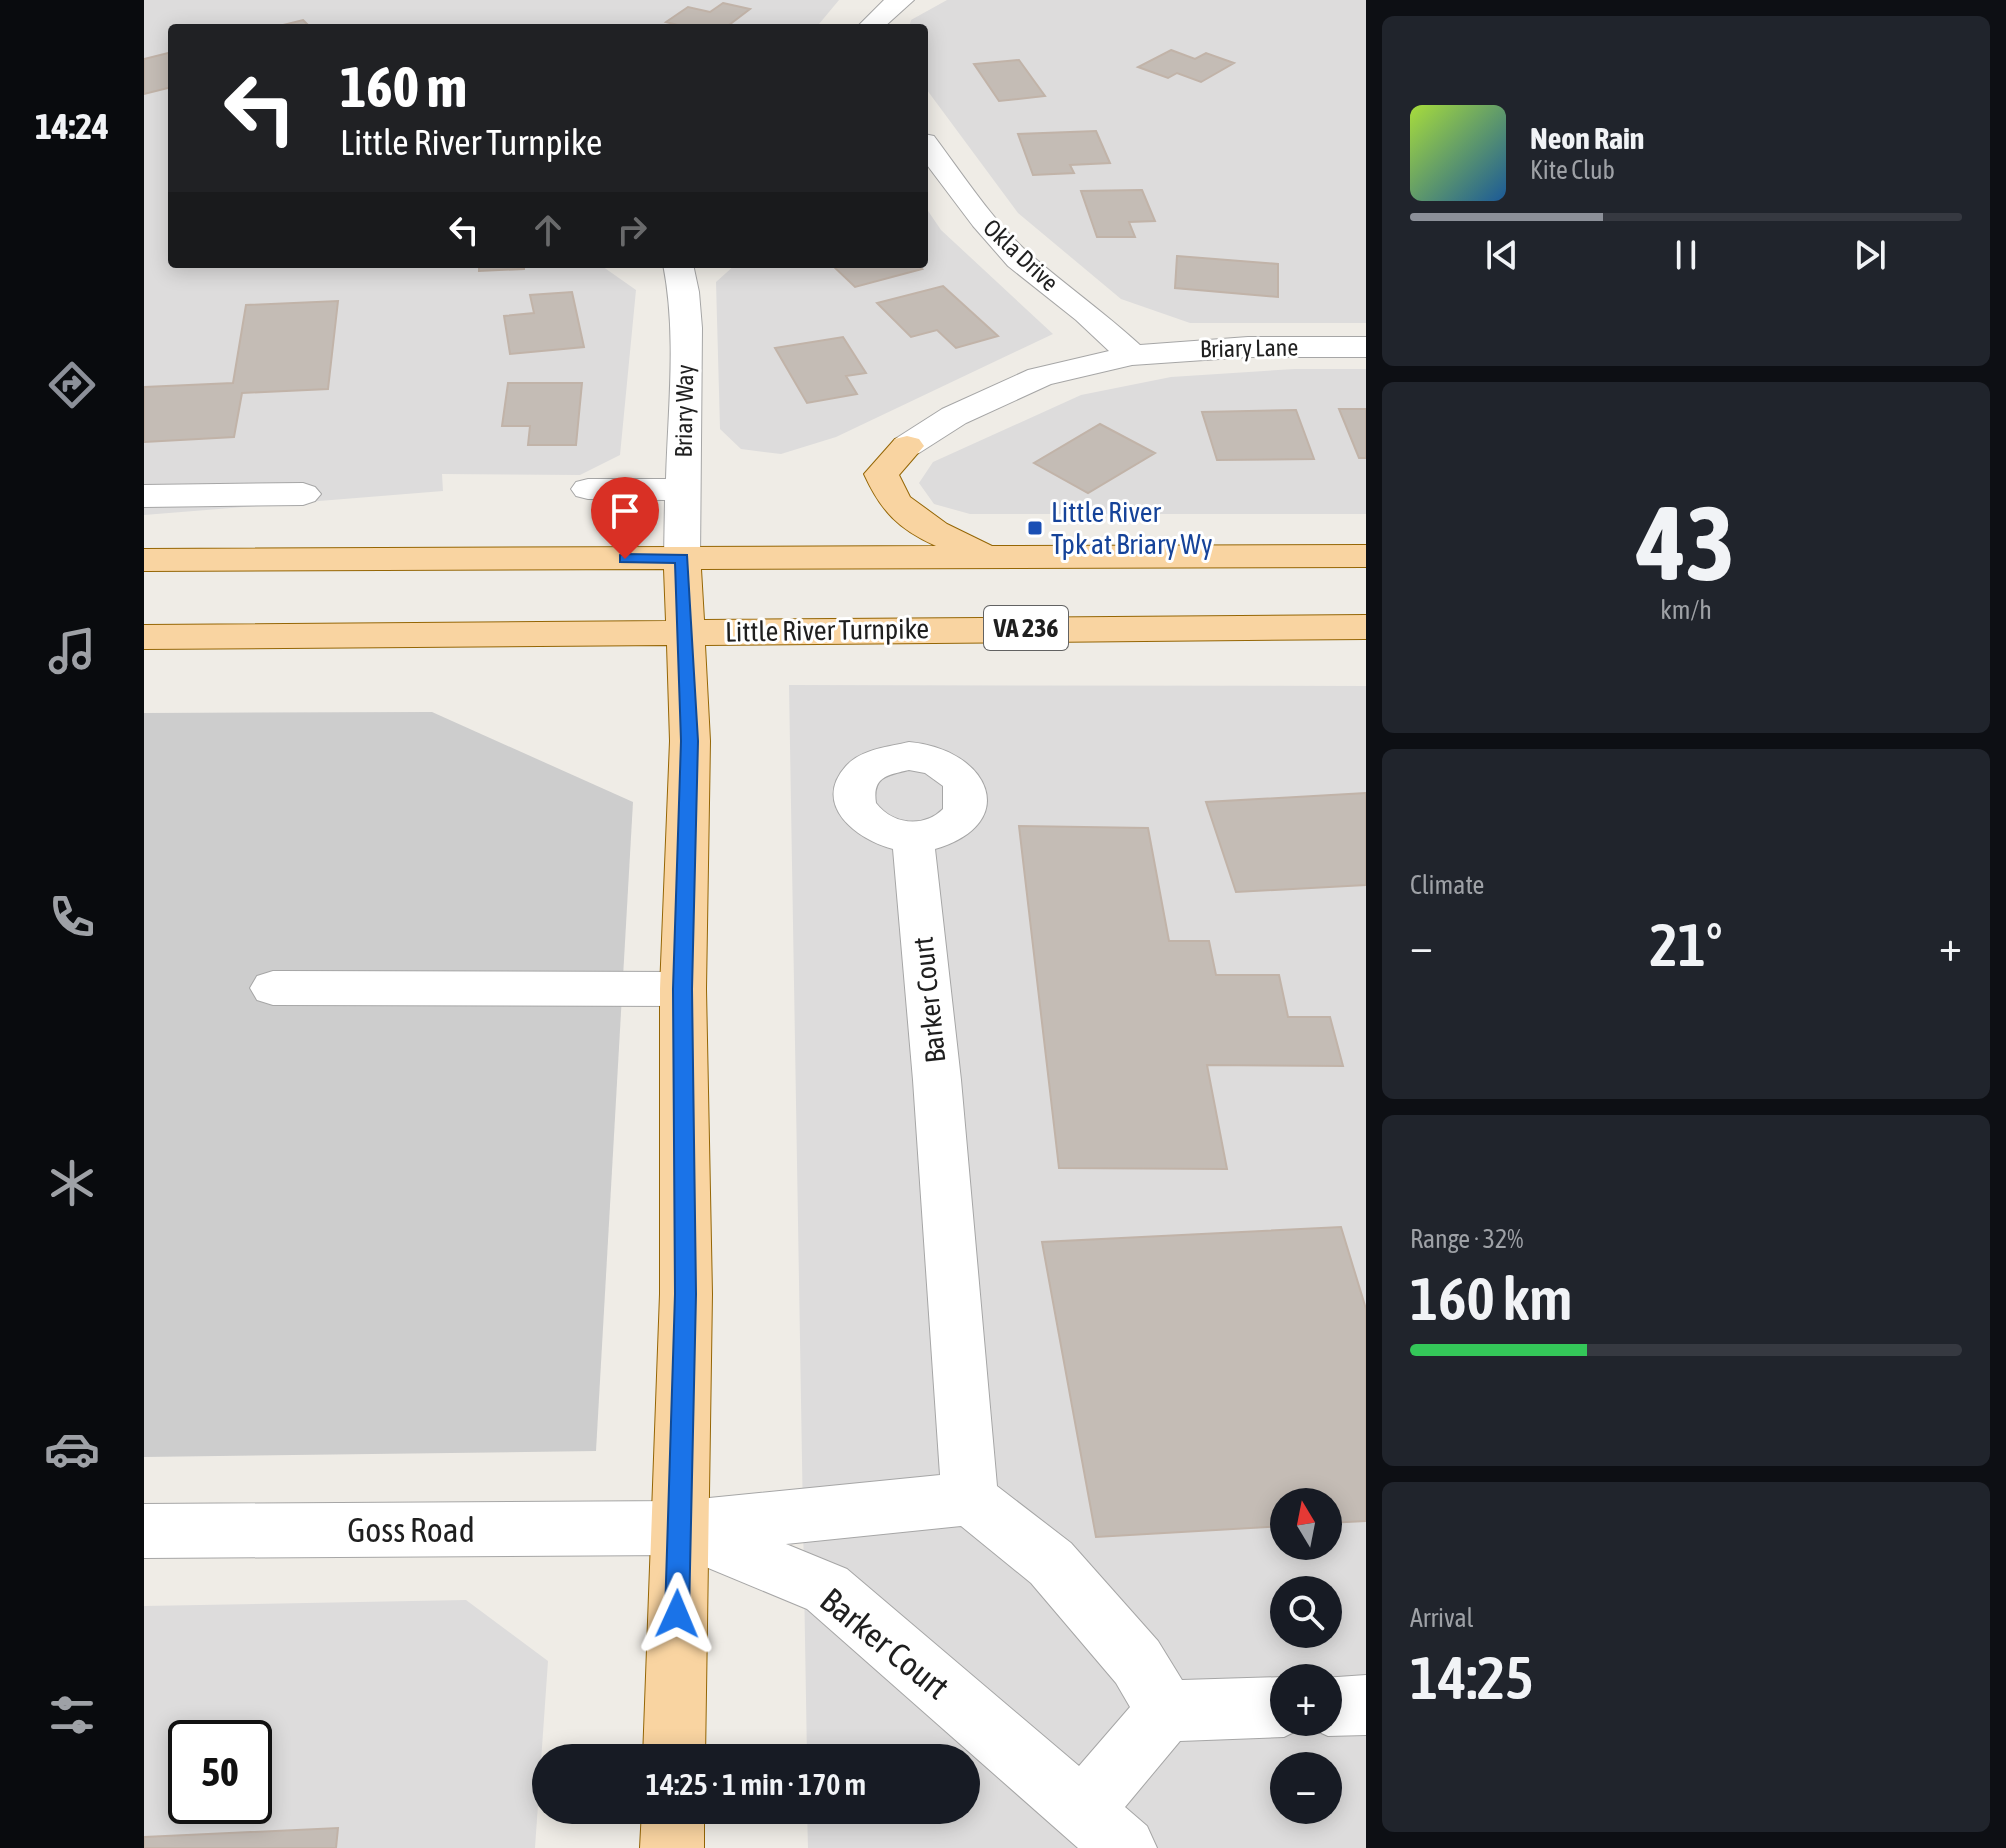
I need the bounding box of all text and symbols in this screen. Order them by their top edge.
text: 160 m [340,55,467,119]
icon: left [208,56,312,160]
text: 14:24 [35,105,109,147]
text: Little River Turnpike [340,121,602,163]
text: Neon Rain [1530,121,1644,155]
text: Kite Club [1530,155,1615,185]
icon: left [442,208,486,252]
icon: ahead [526,208,570,252]
icon: right [610,208,654,252]
street label: Okla Drive [978,214,1064,296]
icon: previous [1480,233,1524,277]
icon: pause [1664,233,1708,277]
icon: next [1848,233,1892,277]
street label: Briary Lane [1200,334,1298,362]
icon: directions [44,357,100,413]
street label: Briary Way [670,364,698,458]
pin [591,477,659,559]
text: 43 [1637,483,1735,602]
icon: arrive [603,489,647,533]
place label: Little River Tpk at Briary Wy [1051,496,1212,560]
marker: Little River Tpk at Briary Wy [1026,519,1044,537]
text: km/h [1660,595,1712,625]
road number: VA 236 [984,606,1068,650]
street label: Little River Turnpike [725,612,929,648]
icon: music [44,623,100,679]
text: Climate [1410,870,1484,900]
icon: phone [44,889,100,945]
text: 21° [1650,910,1722,979]
text: − [1410,920,1433,970]
text: + [1939,920,1962,970]
street label: Barker Court [906,935,952,1065]
icon: climate [44,1155,100,1211]
text: Range · 32% [1410,1224,1523,1254]
text: 160 km [1410,1264,1572,1333]
icon: car [44,1421,100,1477]
north arrow [1270,1488,1342,1560]
map controls [1270,1488,1342,1824]
street label: Goss Road [347,1510,475,1549]
position arrow [635,1572,719,1656]
button: search [1270,1576,1342,1648]
street label: Barker Court [813,1580,957,1706]
text: Arrival [1410,1603,1474,1633]
text: 14:25 [1410,1643,1533,1712]
button: + [1270,1664,1342,1736]
icon: filters [44,1687,100,1743]
speed limit sign: 50 [168,1720,272,1824]
button: − [1270,1752,1342,1824]
text: 14:25 · 1 min · 170 m [646,1767,866,1801]

